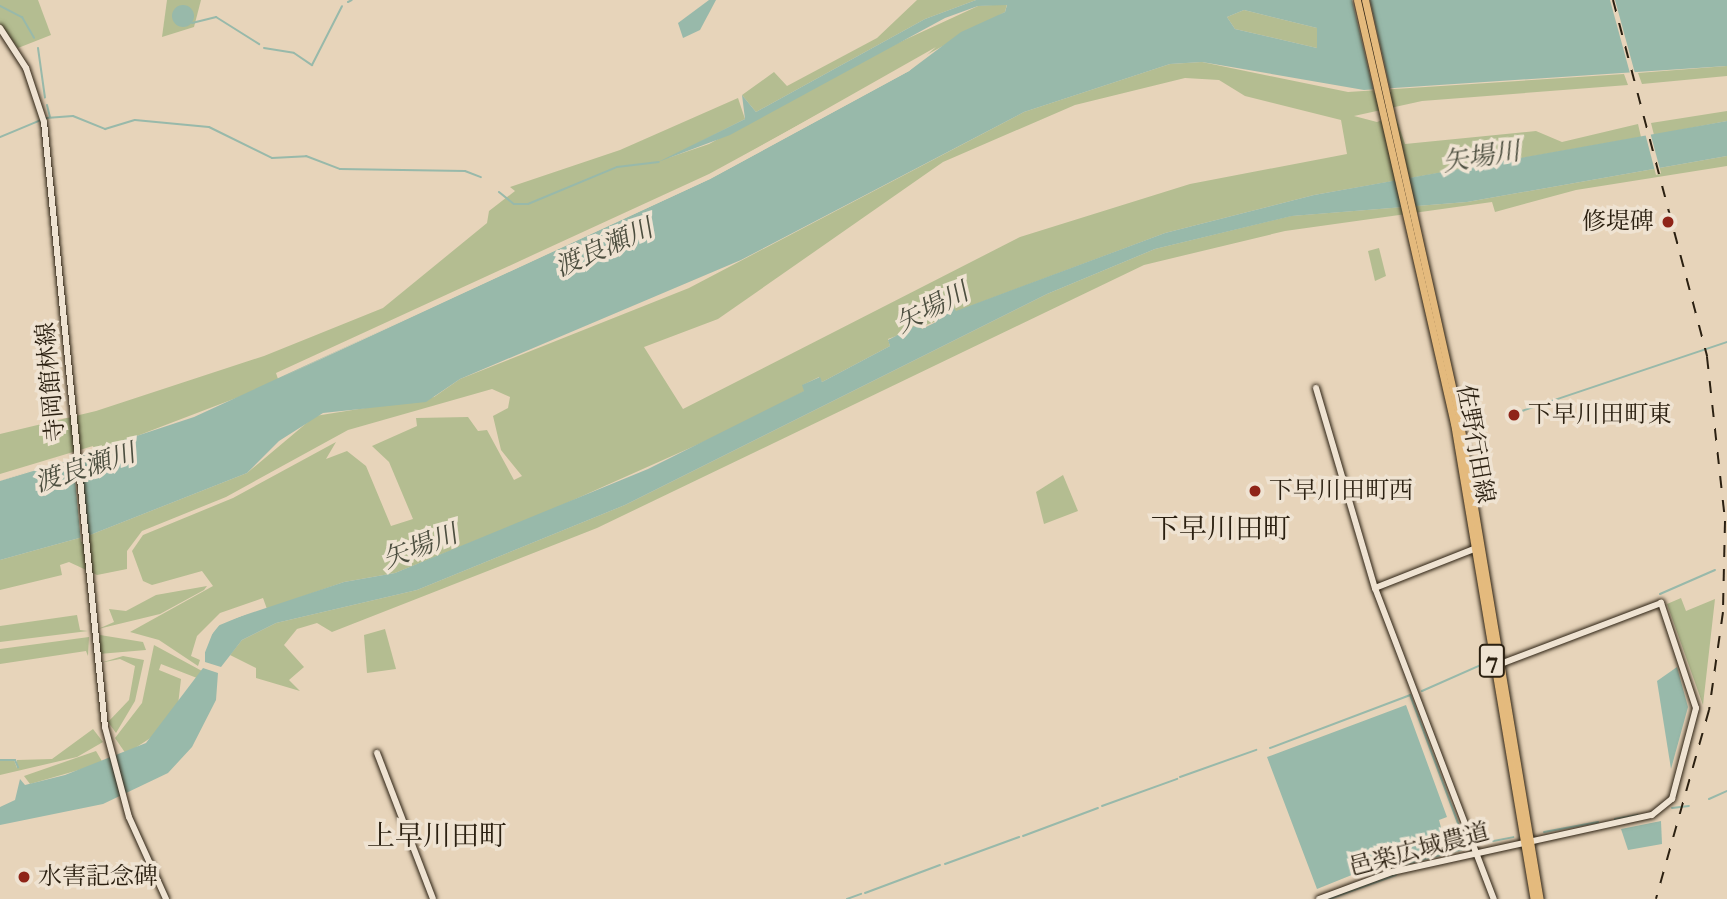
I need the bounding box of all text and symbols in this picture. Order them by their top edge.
water label: 矢場川 [1440,135,1522,179]
place label: 修堤碑 [1582,208,1654,236]
water label: 渡良瀬川 [550,213,658,283]
marker: 修堤碑 [1660,214,1676,230]
water label: 矢場川 [890,276,974,340]
street label: 寺岡館林線 [31,321,71,443]
street label: 佐野行田線 [1450,382,1500,506]
place label: 下早川田町東 [1528,401,1672,429]
marker: 下早川田町東 [1506,407,1522,423]
water label: 渡良瀬川 [31,437,139,499]
place label: 下早川田町西 [1269,477,1413,505]
marker: 下早川田町西 [1247,483,1263,499]
district label: 下早川田町 [1151,512,1291,546]
water label: 矢場川 [378,518,462,576]
road number: 7 [1478,642,1506,680]
street label: 邑楽広域農道 [1346,817,1492,883]
district label: 上早川田町 [367,819,507,853]
place label: 水害記念碑 [38,863,158,891]
marker: 水害記念碑 [16,869,32,885]

